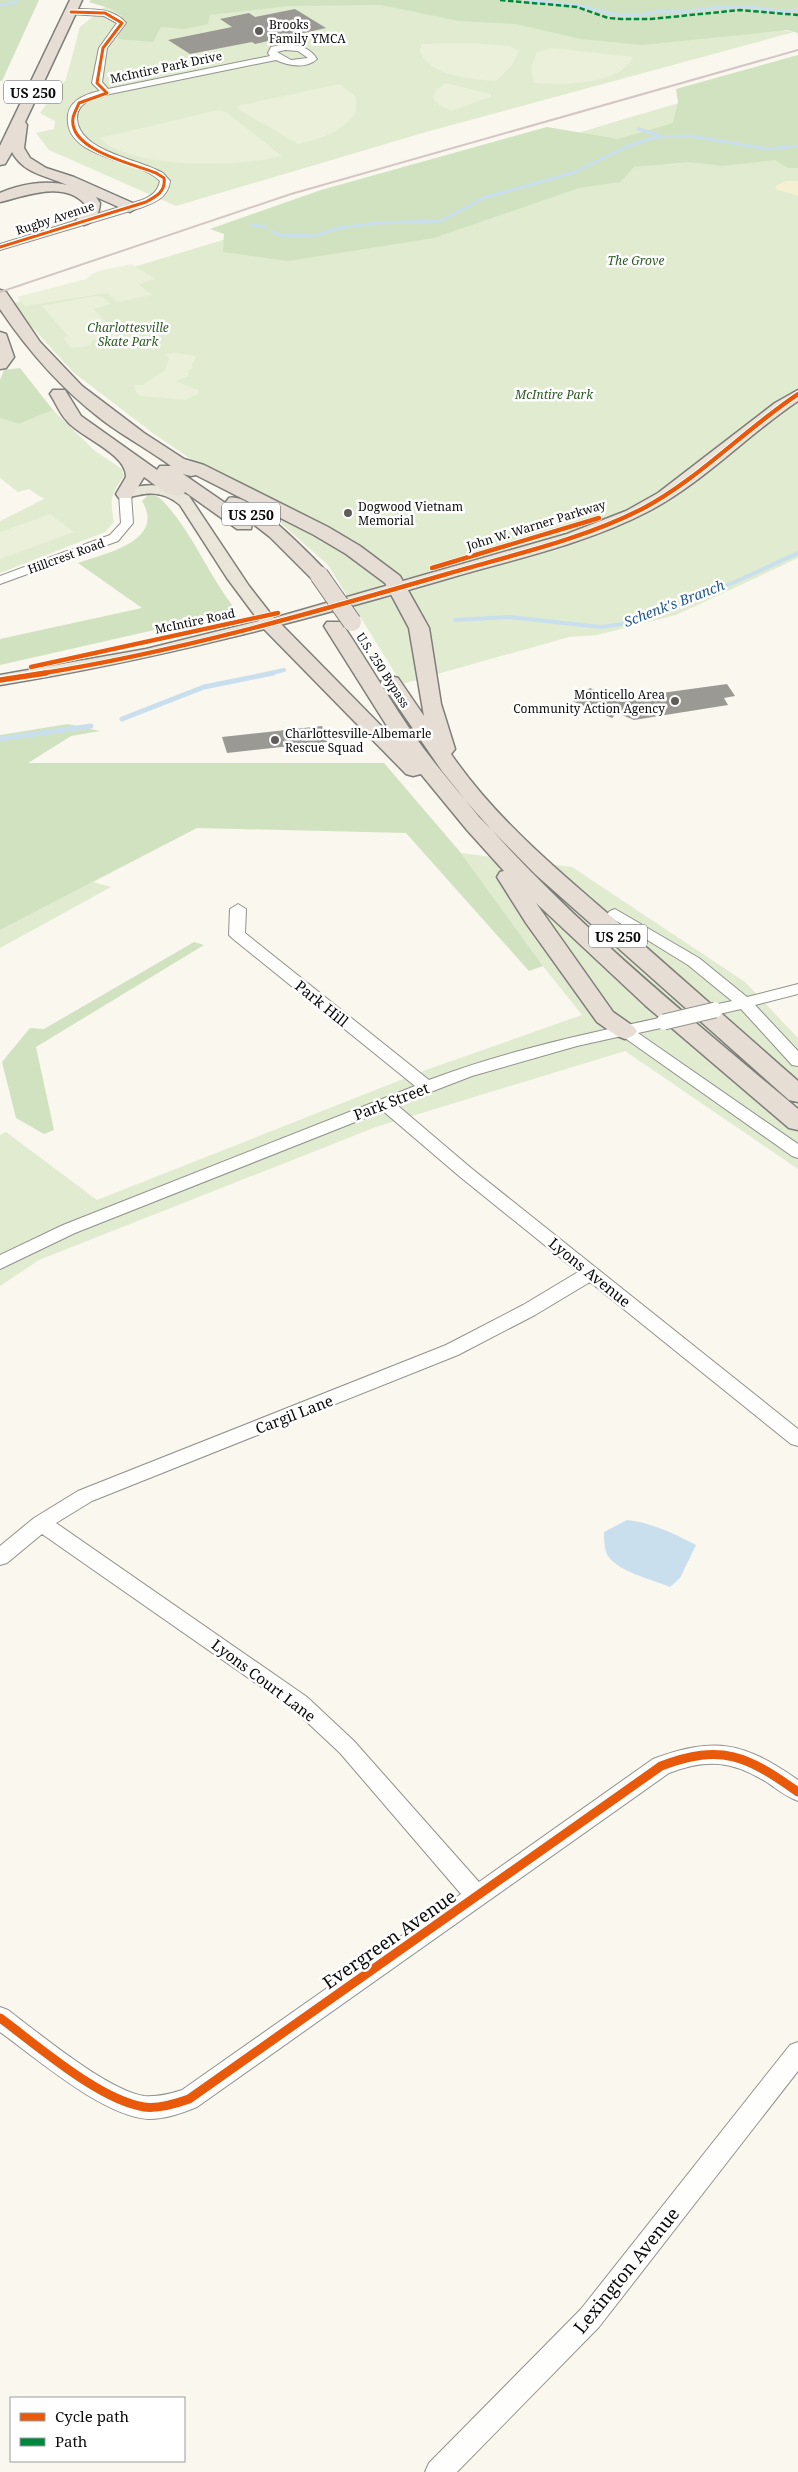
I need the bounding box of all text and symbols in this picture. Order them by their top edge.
place label: Brooks Family YMCA [269,16,346,47]
marker: Brooks Family YMCA [253,25,265,37]
street label: McIntire Park Drive [109,47,223,87]
road number: US 250 [4,80,62,104]
street label: Rugby Avenue [13,197,97,239]
park label: The Grove [608,252,664,269]
park label: Charlottesville Skate Park [87,319,169,350]
park label: McIntire Park [514,386,594,403]
street label: John W. Warner Parkway [463,496,608,555]
place label: Dogwood Vietnam Memorial [358,498,463,529]
road number: US 250 [222,502,280,526]
marker: Dogwood Vietnam Memorial [342,507,354,519]
street label: Hillcrest Road [25,534,107,578]
water label: Schenk's Branch [621,575,728,631]
street label: McIntire Road [153,604,237,638]
street label: U.S. 250 Bypass [352,629,414,711]
place label: Monticello Area Community Action Agency [513,686,665,717]
marker: Monticello Area Community Action Agency [669,695,681,707]
place label: Charlottesville-Albemarle Rescue Squad [285,725,432,756]
marker: Charlottesville-Albemarle Rescue Squad [269,734,281,746]
road number: US 250 [589,924,647,948]
street label: Park Hill [291,975,353,1031]
street label: Park Street [350,1077,432,1125]
street label: Lyons Avenue [545,1233,635,1311]
street label: Cargil Lane [252,1390,336,1438]
street label: Lyons Court Lane [208,1634,320,1726]
street label: Evergreen Avenue [317,1884,461,1994]
street label: Lexington Avenue [568,2202,684,2338]
legend [10,2397,185,2462]
text: Cycle path [55,2406,130,2426]
text: Path [55,2431,88,2451]

